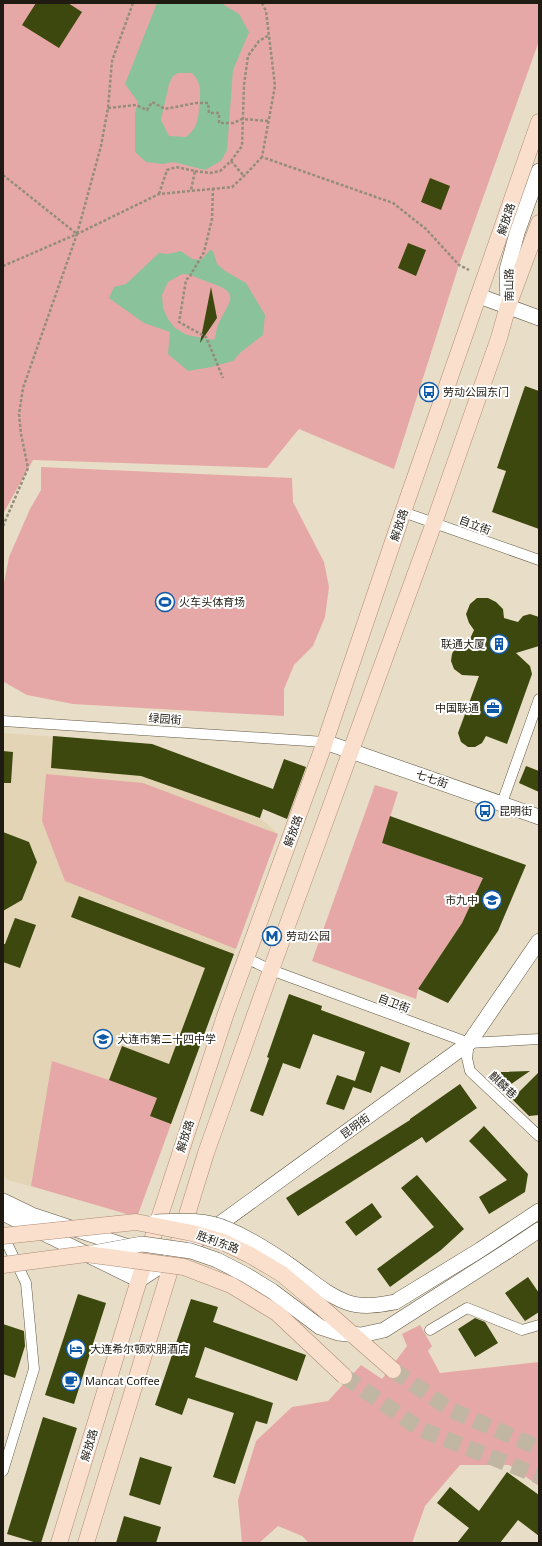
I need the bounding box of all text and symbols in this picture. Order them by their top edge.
street label: 解放路 [493,201,518,237]
street label: 南山路 [501,268,516,302]
bus stop icon: 劳动公园东门 [418,381,440,403]
place label: 劳动公园东门 [443,384,509,399]
street label: 解放路 [386,507,411,543]
street label: 自立街 [457,512,493,537]
sports icon: 火车头体育场 [154,591,176,613]
place label: 火车头体育场 [179,594,245,609]
building icon: 联通大厦 [488,633,510,655]
place label: 联通大厦 [441,636,485,651]
office icon: 中国联通 [482,697,504,719]
place label: 中国联通 [435,700,479,715]
street label: 绿园街 [148,710,182,727]
street label: 七七街 [414,766,450,791]
bus stop icon: 昆明街 [474,800,496,822]
place label: 昆明街 [499,803,532,818]
street label: 解放路 [280,813,305,849]
school or university icon: 市九中 [481,889,503,911]
place label: 市九中 [445,892,478,907]
metro station icon: 劳动公园 [261,925,283,947]
place label: 劳动公园 [286,928,330,943]
street label: 自卫街 [376,990,412,1015]
school or university icon: 大连市第二十四中学 [92,1028,114,1050]
place label: 大连市第二十四中学 [117,1031,216,1046]
street label: 麒麟巷 [486,1068,520,1101]
street label: 昆明街 [337,1110,372,1141]
street label: 解放路 [172,1118,197,1154]
street label: 胜利东路 [195,1227,241,1256]
hotel icon: 大连希尔顿欢朋酒店 [65,1338,87,1360]
place label: 大连希尔顿欢朋酒店 [90,1341,189,1356]
cafe icon: Mancat Coffee [60,1370,82,1392]
place label: Mancat Coffee [85,1373,160,1388]
street label: 解放路 [77,1427,101,1463]

